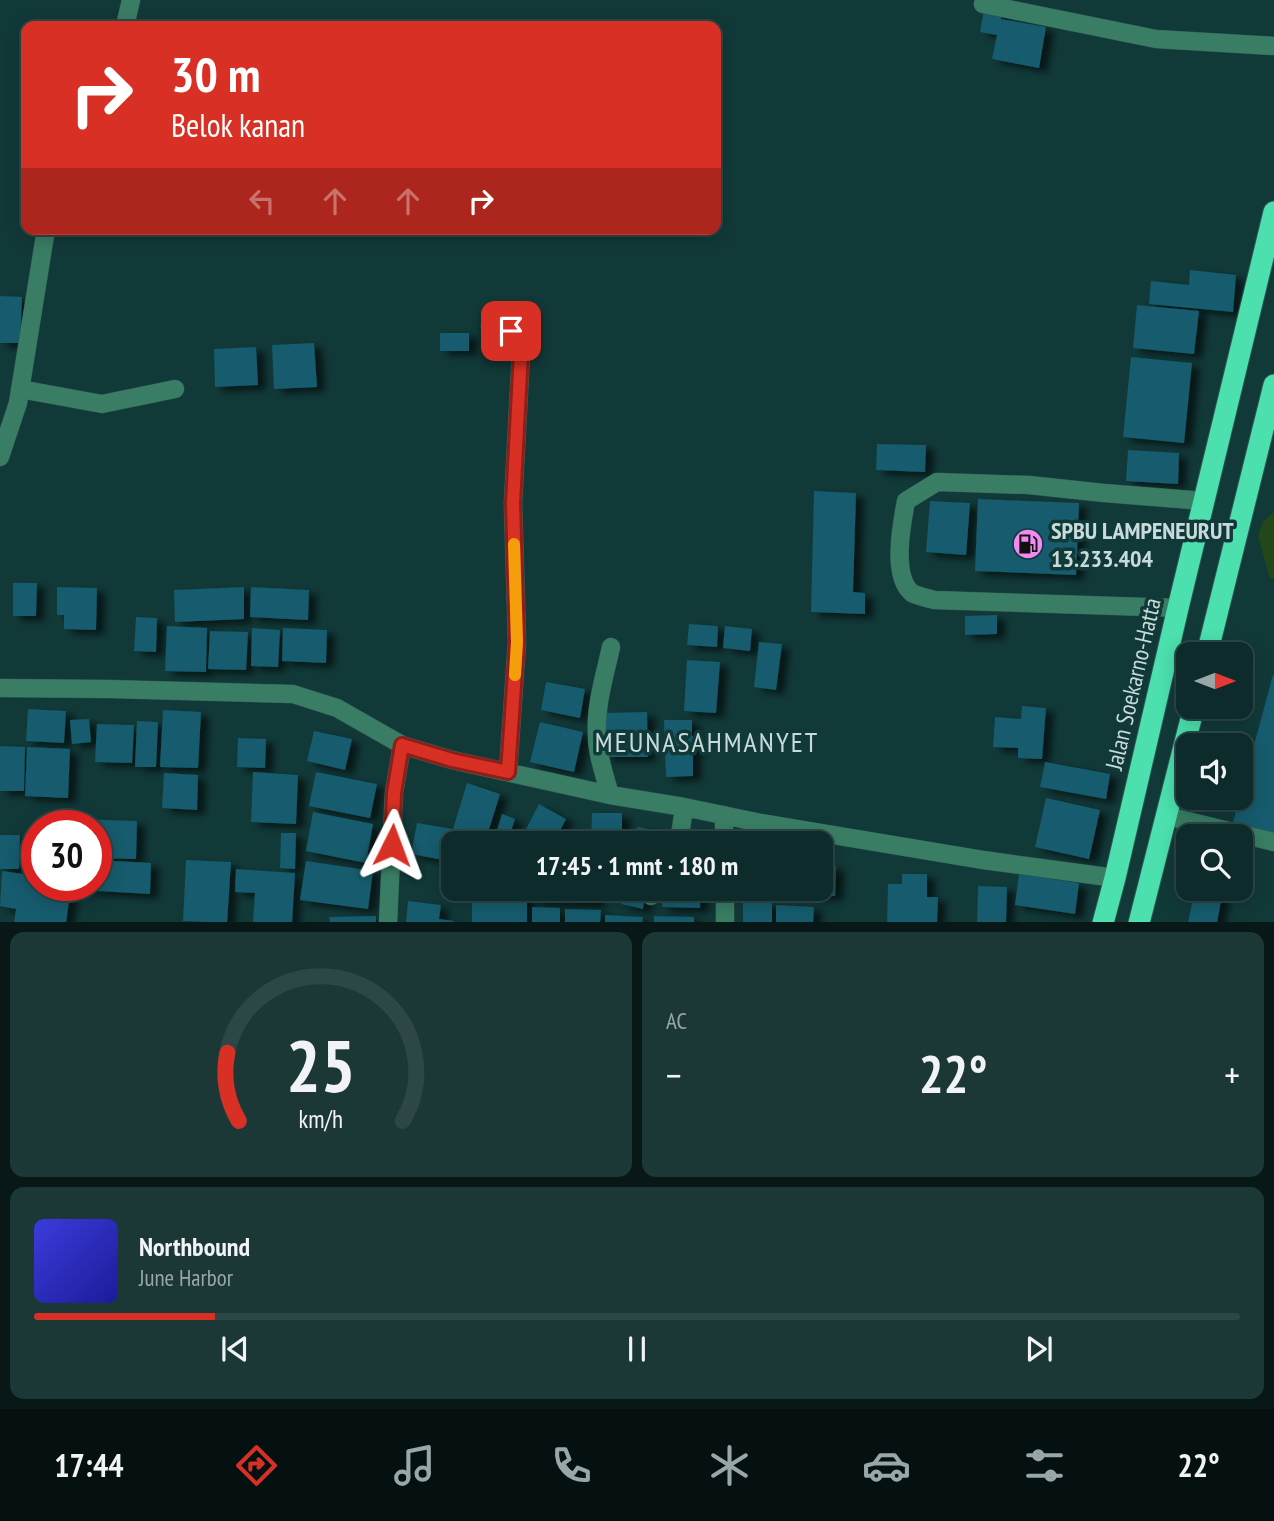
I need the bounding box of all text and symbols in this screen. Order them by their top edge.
text: 30 m [171,42,260,106]
icon: right [56,49,147,140]
text: Belok kanan [171,104,305,146]
icon: left [243,182,281,220]
icon: ahead [316,182,354,220]
icon: ahead [389,182,427,220]
icon: right [462,182,500,220]
pin [481,301,541,361]
icon: arrive [492,312,530,350]
place label: SPBU LAMPENEURUT 13.233.404 [1051,515,1234,574]
fuel station icon: SPBU LAMPENEURUT 13.233.404 [1011,527,1045,561]
street label: Jalan Soekarno-Hatta [1098,595,1168,774]
north arrow [1176,642,1253,719]
map controls [1176,642,1253,901]
district label: MEUNASAHMANYET [595,723,819,760]
button: sound [1176,733,1253,810]
position arrow [355,808,429,882]
speed limit sign: 30 [21,810,112,901]
button: search [1176,824,1253,901]
text: 17:45 · 1 mnt · 180 m [536,849,738,882]
text: AC [666,1006,687,1035]
text: 25 [286,1017,356,1111]
text: 22° [919,1040,987,1107]
text: − [666,1050,682,1099]
text: + [1224,1050,1240,1099]
text: km/h [299,1102,343,1134]
text: Northbound [139,1230,250,1263]
text: June Harbor [139,1263,233,1292]
icon: previous [216,1330,254,1368]
icon: pause [618,1330,656,1368]
icon: next [1020,1330,1058,1368]
icon: directions [232,1441,281,1490]
icon: music [390,1441,439,1490]
icon: phone [547,1441,596,1490]
icon: climate [705,1441,754,1490]
icon: car [862,1441,911,1490]
icon: filters [1020,1441,1069,1490]
text: 17:44 [54,1444,124,1486]
text: 22° [1177,1444,1220,1486]

